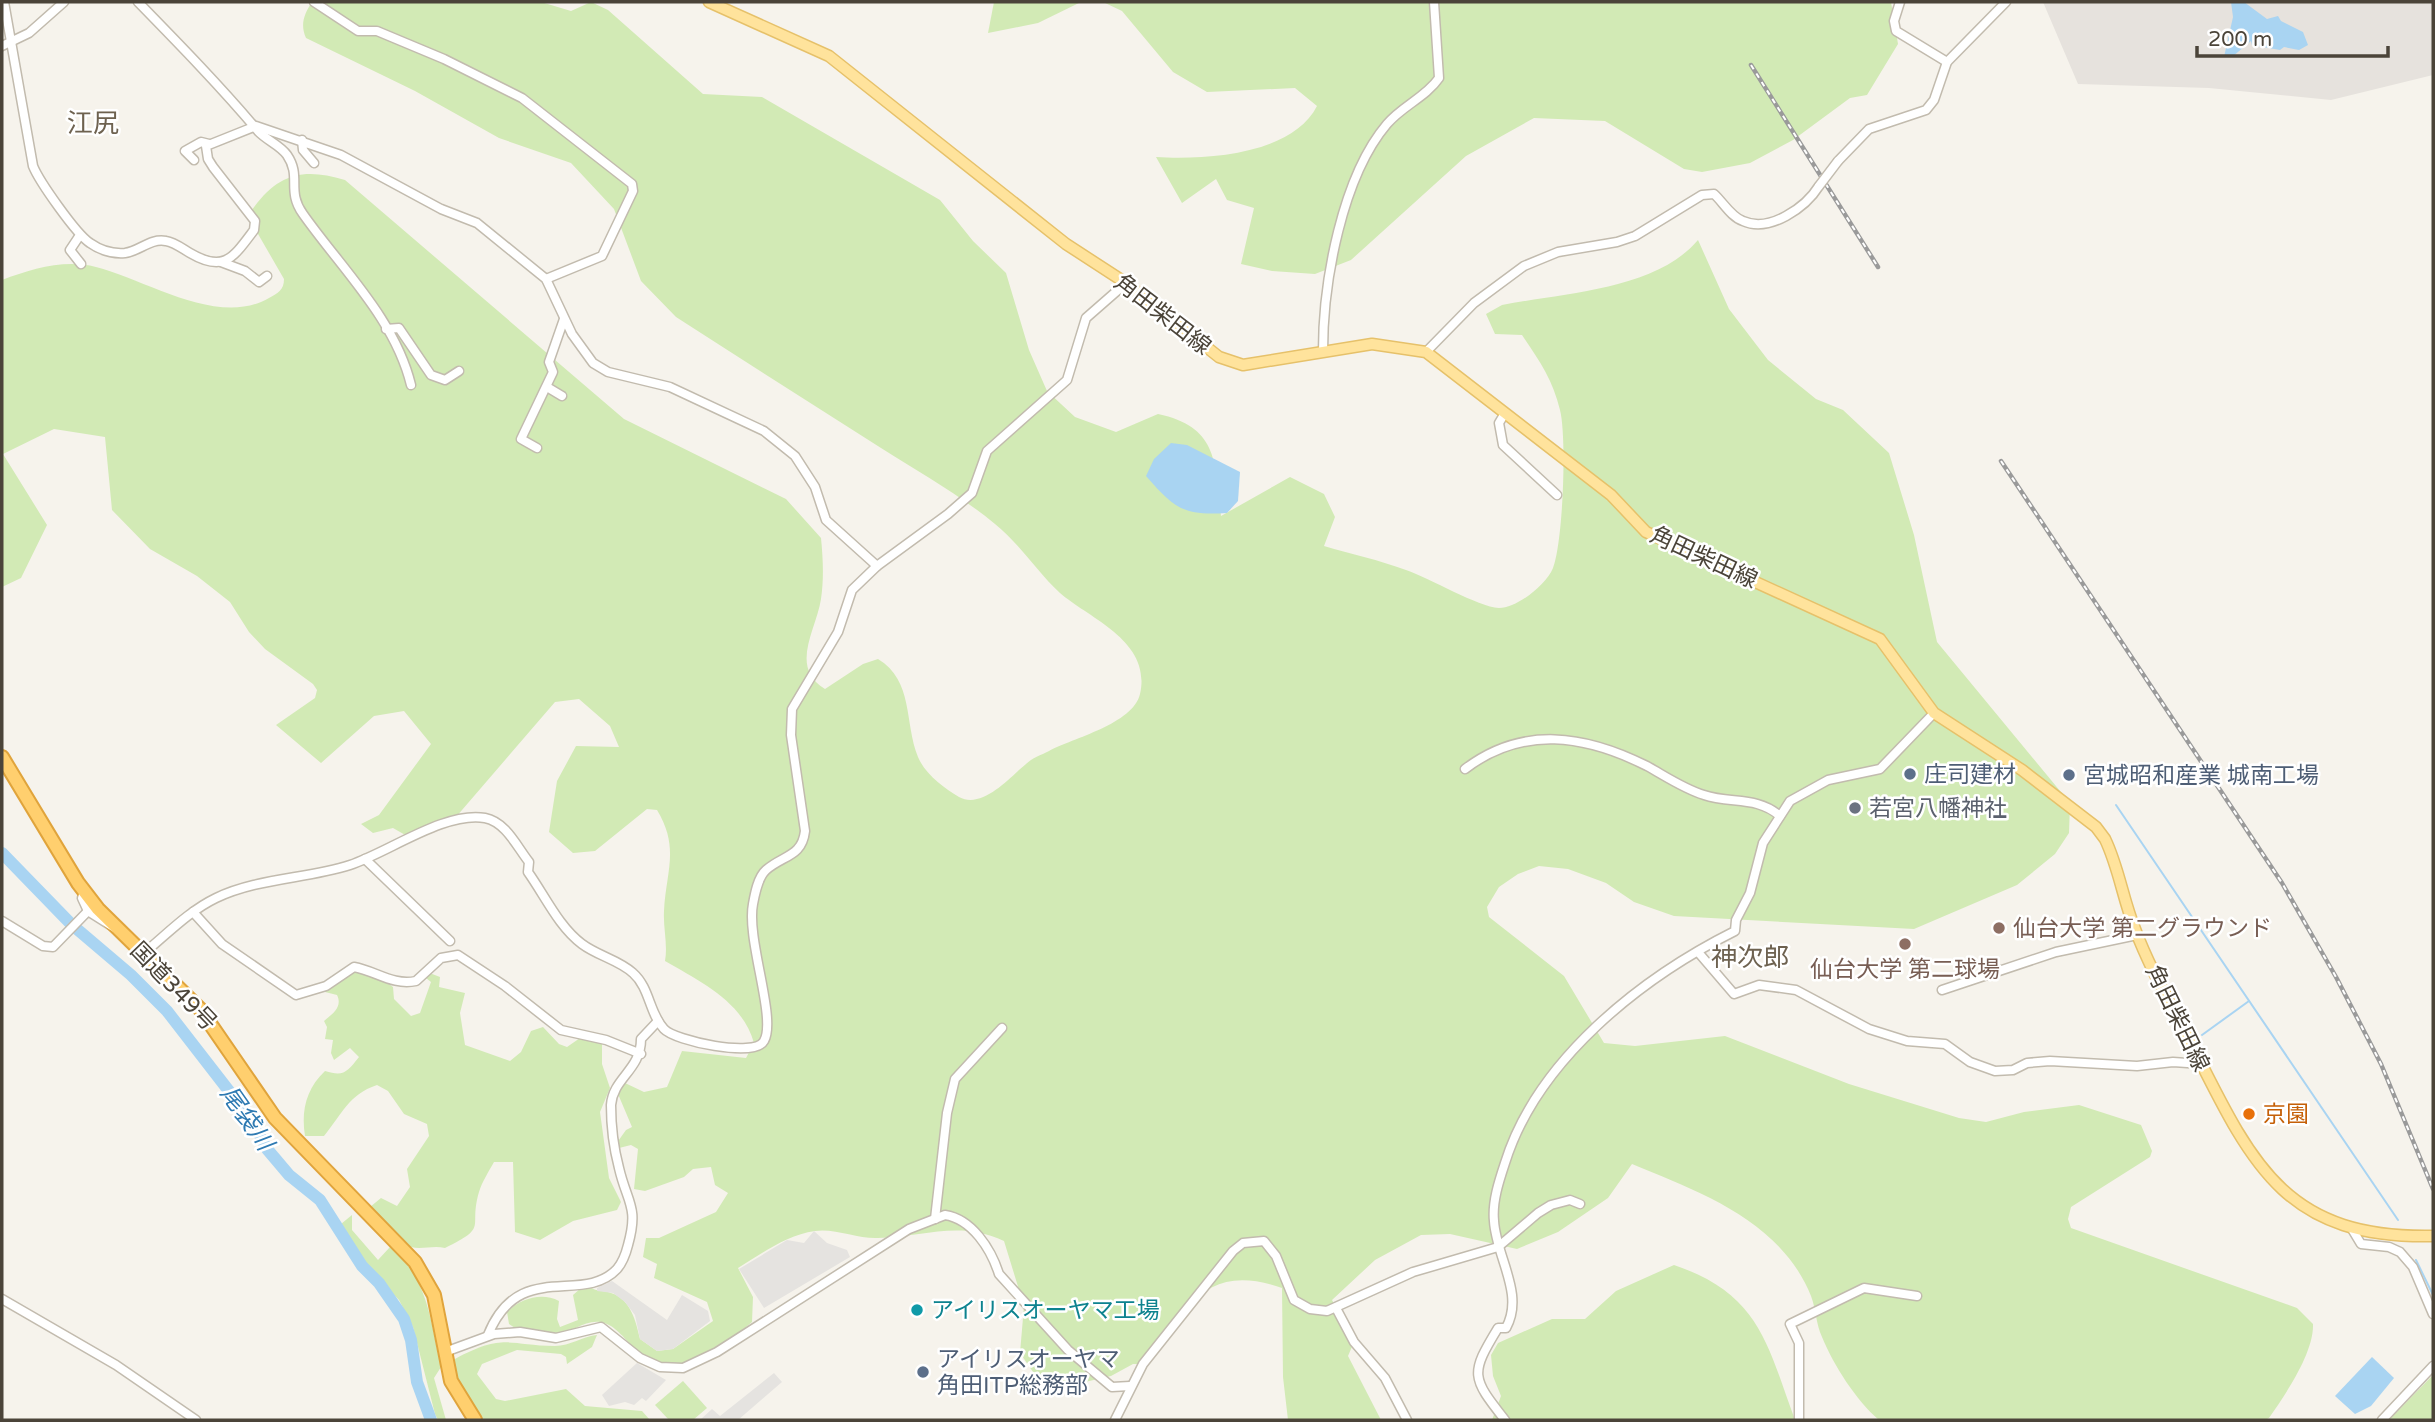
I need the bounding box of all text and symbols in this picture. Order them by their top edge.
scale bar [2197,14,2388,58]
text: 200 m [2208,27,2272,52]
district label: 江尻 [67,108,119,139]
street label: 角田柴田線 [1108,268,1216,361]
street label: 角田柴田線 [1646,521,1762,595]
place label: 庄司建材 [1924,761,2016,789]
place label: 宮城昭和産業 城南工場 [2083,762,2319,790]
marker: 庄司建材 [1902,766,1918,782]
marker: 宮城昭和産業 城南工場 [2061,767,2077,783]
place label: 若宮八幡神社 [1869,795,2007,823]
marker: 若宮八幡神社 [1847,800,1863,816]
place label: 仙台大学 第二グラウンド [2013,915,2272,943]
marker: 仙台大学 第二グラウンド [1991,920,2007,936]
marker: 仙台大学 第二球場 [1897,936,1913,952]
street label: 国道349号 [124,937,222,1037]
district label: 神次郎 [1711,942,1789,973]
place label: 仙台大学 第二球場 [1810,956,2000,984]
street label: 角田柴田線 [2139,961,2215,1076]
water label: 尾袋川 [214,1080,281,1159]
place label: 京園 [2263,1101,2309,1129]
marker: 京園 [2241,1106,2257,1122]
place label: アイリスオーヤマ工場 [931,1297,1160,1325]
marker: アイリスオーヤマ工場 [909,1302,925,1318]
place label: アイリスオーヤマ 角田ITP総務部 [937,1346,1120,1400]
marker: アイリスオーヤマ 角田ITP総務部 [915,1364,931,1380]

